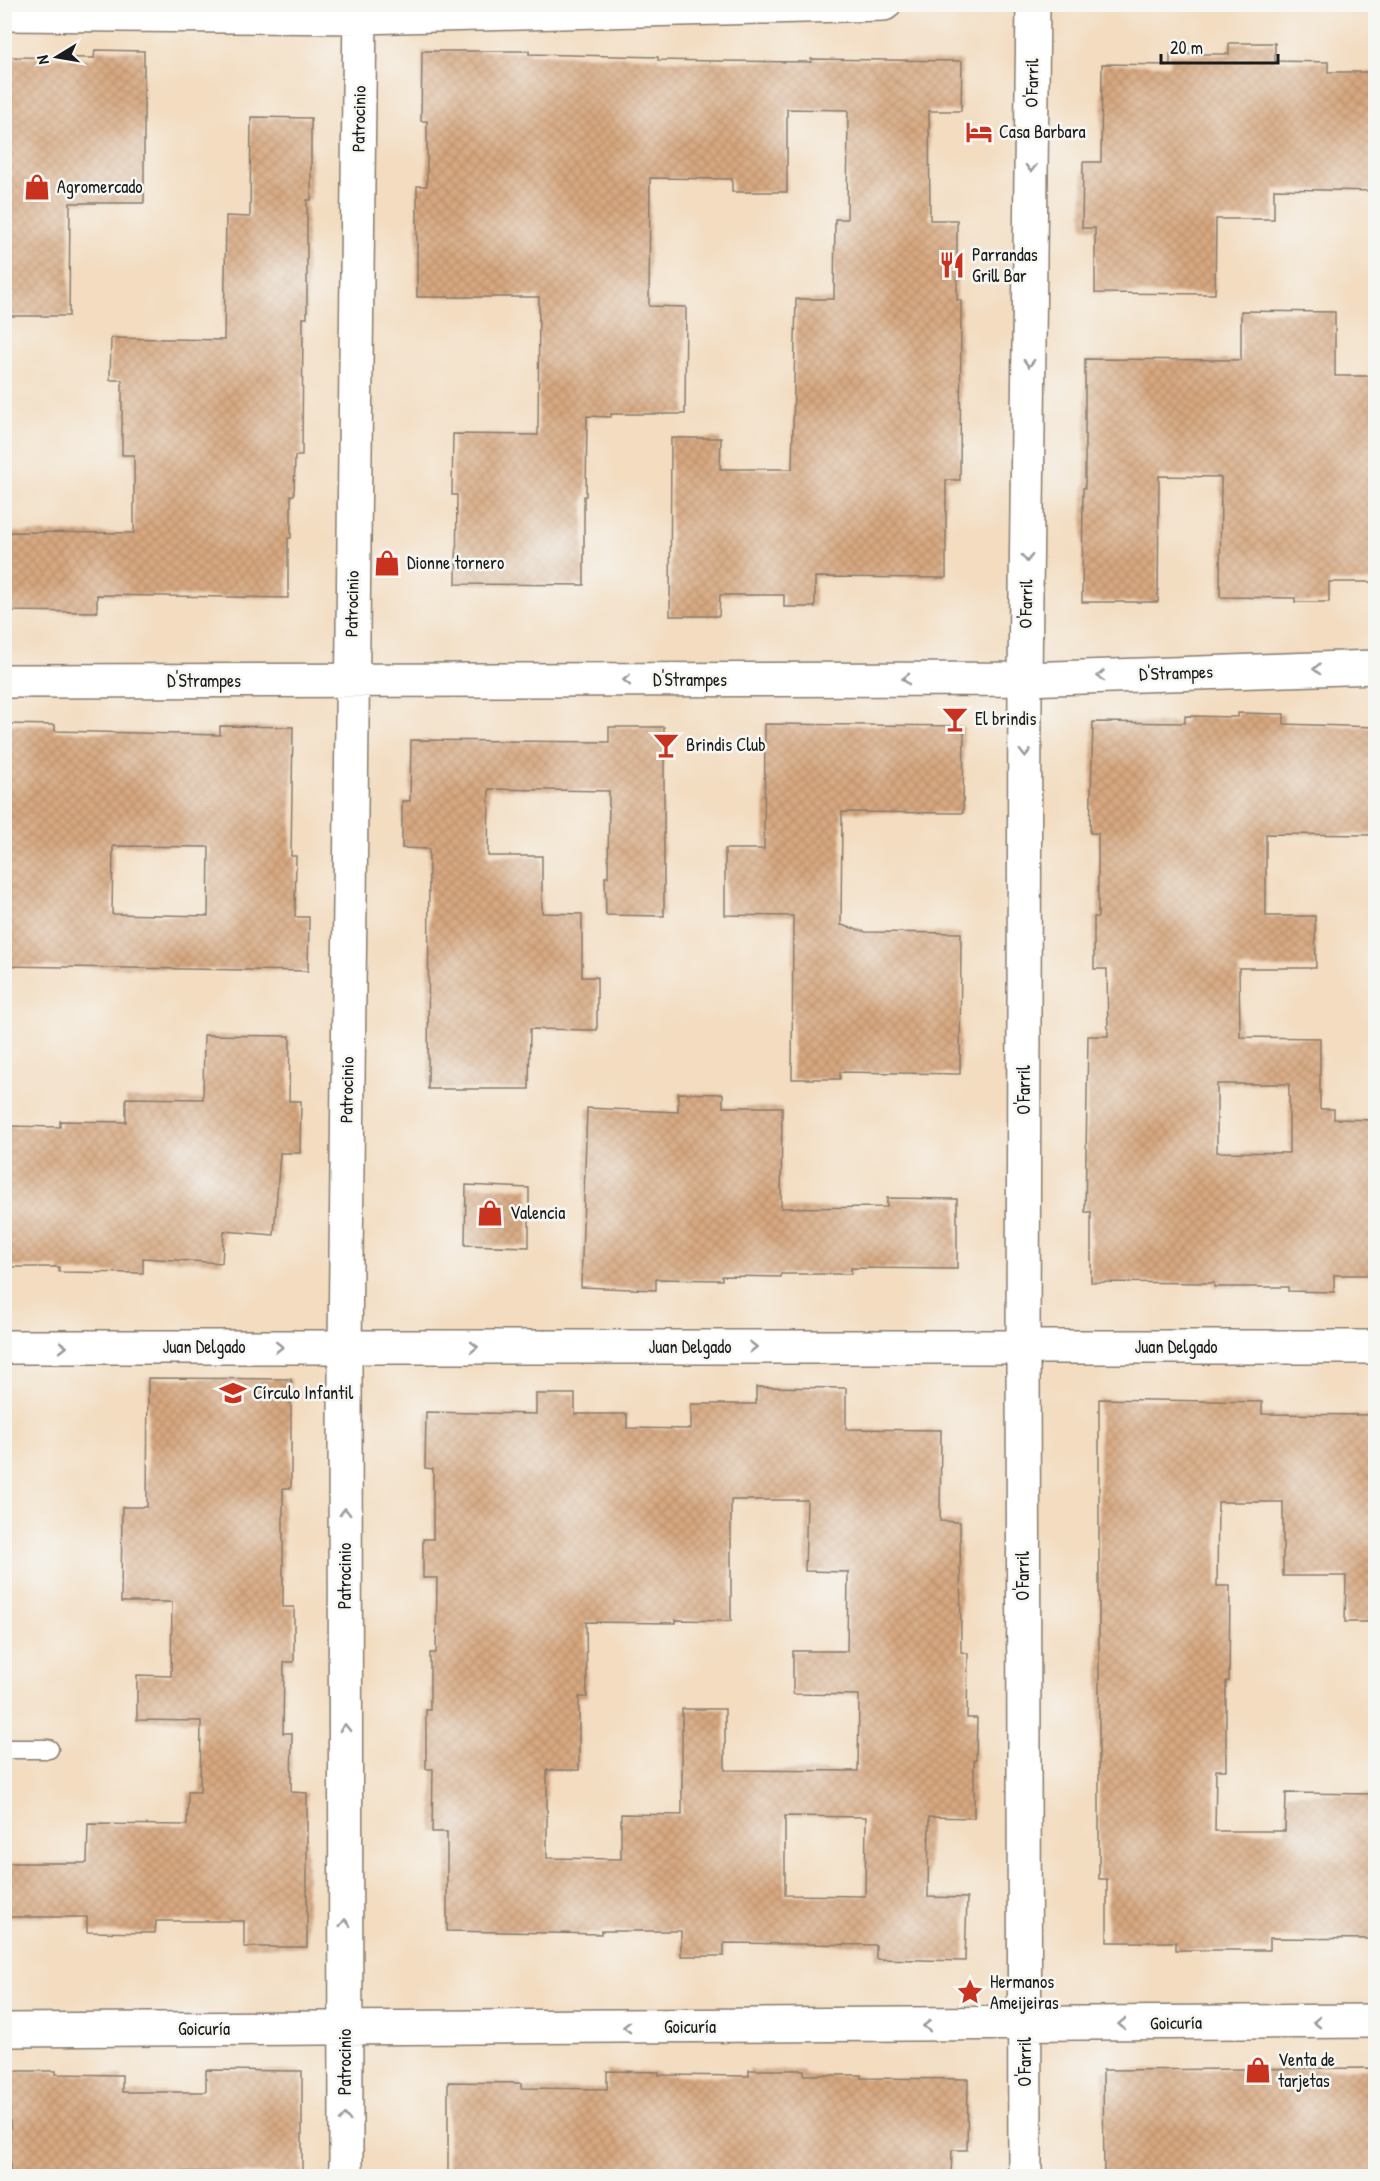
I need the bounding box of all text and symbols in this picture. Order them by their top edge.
north arrow [27,27,87,87]
scale bar [1161,27,1278,65]
text: 20 m [1170,35,1203,60]
text: N [31,53,54,66]
street label: O'Farril [1019,58,1044,108]
street label: Patrocinio [345,86,372,152]
hotel icon: Casa Barbara [964,117,994,147]
place label: Casa Barbara [999,119,1086,144]
one-way arrow [1025,163,1037,172]
shop icon: Agromercado [22,172,52,202]
place label: Agromercado [57,174,143,199]
place label: Parrandas Grill Bar [972,242,1038,288]
restaurant icon: Parrandas Grill Bar [937,250,967,280]
one-way arrow [1023,358,1035,367]
shop icon: Dionne tornero [372,548,402,578]
place label: Dionne tornero [407,550,504,575]
one-way arrow [1021,553,1033,562]
street label: Patrocinio [338,571,365,637]
street label: O'Farril [1013,579,1038,629]
street label: D'Strampes [1139,659,1213,686]
one-way arrow [1313,662,1322,675]
street label: D'Strampes [653,667,727,692]
street label: D'Strampes [167,668,241,693]
one-way arrow [1097,670,1106,682]
one-way arrow [902,673,911,685]
one-way arrow [623,674,632,686]
bar icon: El brindis [940,704,970,734]
place label: El brindis [975,706,1036,731]
bar icon: Brindis Club [651,730,681,760]
place label: Brindis Club [686,732,766,757]
one-way arrow [1019,748,1031,757]
street label: Patrocinio [333,1057,360,1123]
street label: O'Farril [1011,1065,1036,1115]
shop icon: Valencia [475,1198,505,1228]
place label: Valencia [510,1200,565,1225]
street label: Juan Delgado [162,1334,246,1359]
street label: Juan Delgado [648,1334,732,1359]
street label: Juan Delgado [1134,1334,1218,1359]
one-way arrow [58,1341,67,1353]
one-way arrow [274,1341,283,1353]
one-way arrow [469,1341,478,1353]
one-way arrow [748,1341,757,1353]
school or university icon: Círculo Infantil [218,1378,248,1408]
place label: Círculo Infantil [253,1380,353,1405]
one-way arrow [339,1508,351,1517]
street label: Patrocinio [332,1543,357,1609]
street label: O'Farril [1010,1551,1035,1601]
one-way arrow [339,1724,351,1733]
one-way arrow [339,1919,351,1928]
place label: Hermanos Ameijeiras [990,1969,1059,2015]
place icon: Hermanos Ameijeiras [955,1977,985,2007]
street label: Goicuría [1150,2010,1202,2035]
street label: Goicuría [664,2014,716,2039]
street label: Goicuría [178,2016,230,2041]
one-way arrow [1313,2016,1322,2028]
one-way arrow [1118,2018,1127,2030]
one-way arrow [923,2019,932,2032]
one-way arrow [623,2021,632,2033]
street label: Patrocinio [332,2029,357,2095]
street label: O'Farril [1012,2037,1037,2087]
place label: Venta de tarjetas [1278,2047,1335,2093]
shop icon: Venta de tarjetas [1243,2055,1273,2085]
one-way arrow [339,2114,351,2123]

